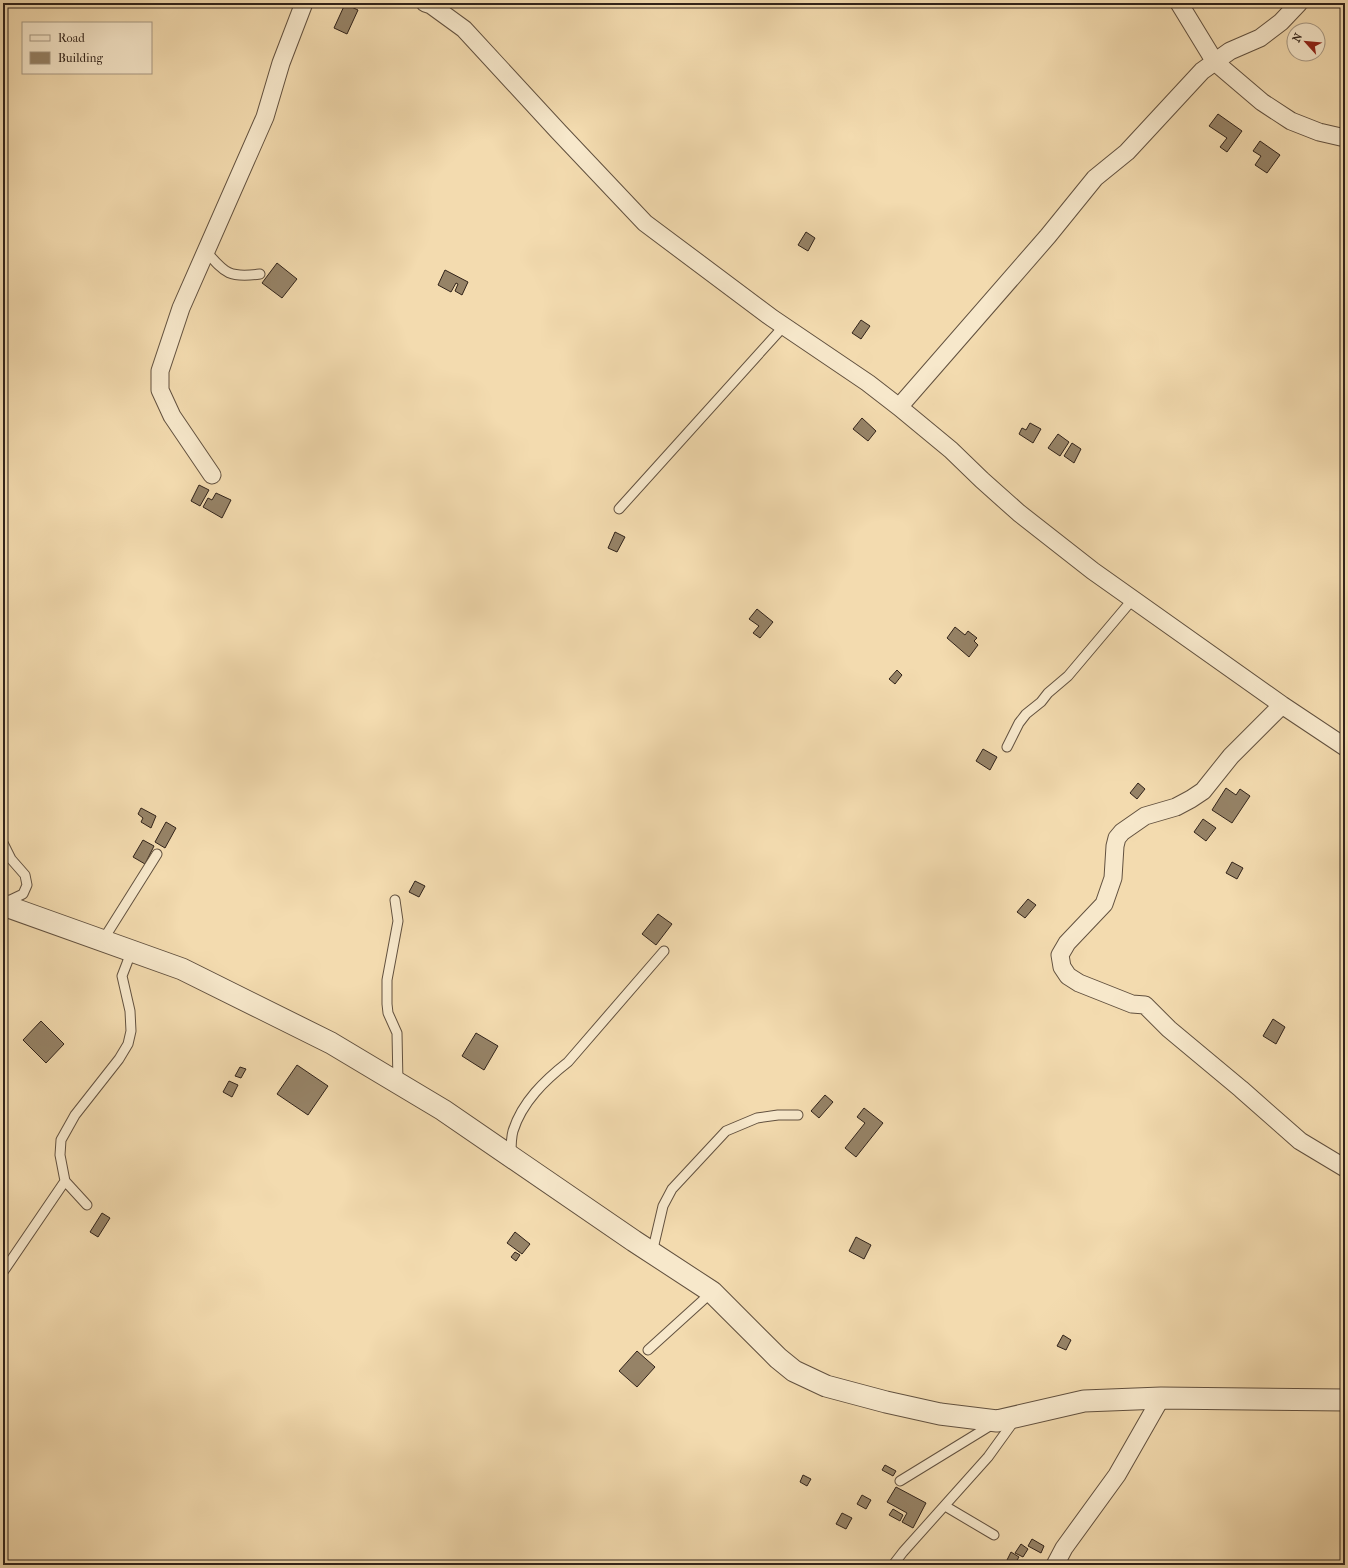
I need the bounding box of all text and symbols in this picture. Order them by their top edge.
legend [22,22,152,74]
north arrow [1286,22,1326,62]
text: N [1290,30,1306,44]
text: Road [58,31,85,45]
text: Building [58,51,103,65]

